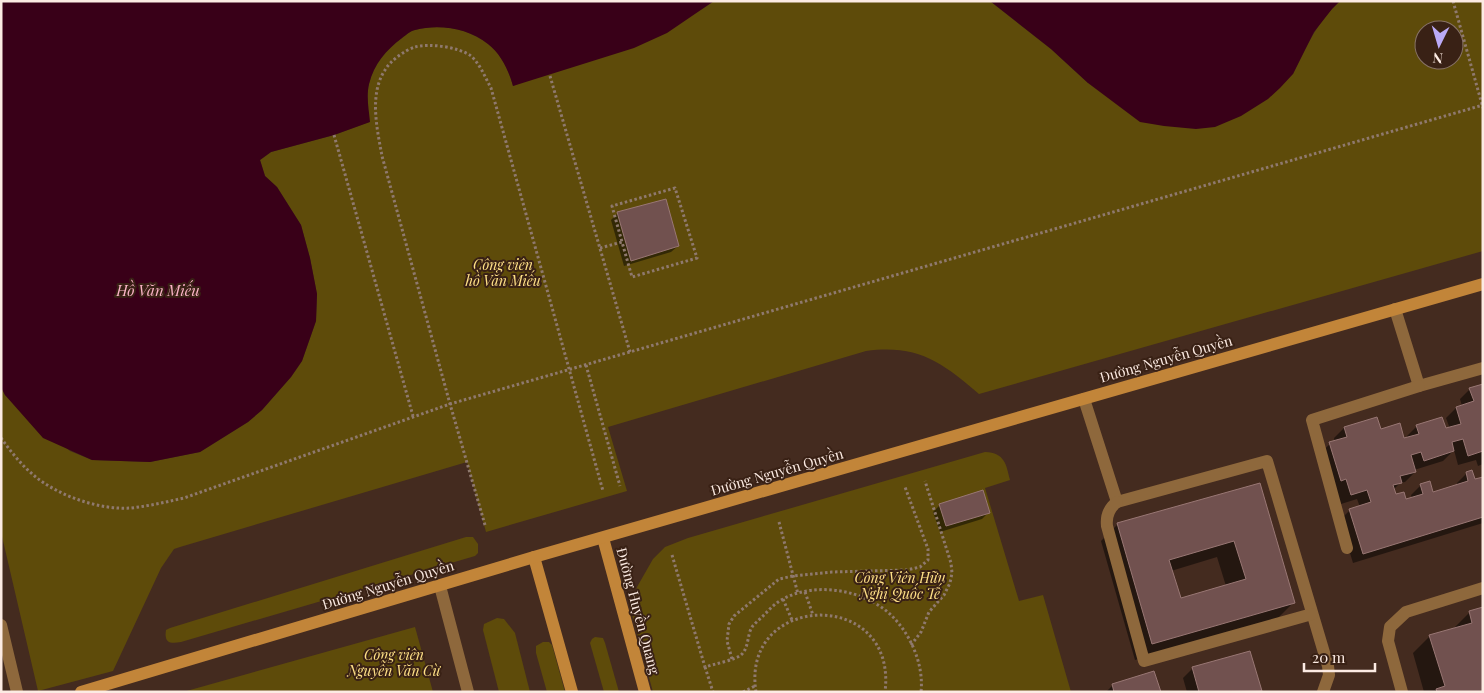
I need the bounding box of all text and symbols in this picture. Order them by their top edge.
north arrow [1414,20,1464,70]
text: N [1432,49,1444,68]
park label: Công viên hồ Văn Miếu [464,255,541,290]
water label: Hồ Văn Miếu [115,279,200,300]
street label: Đường Nguyễn Quyền [1097,328,1235,387]
street label: Đường Nguyễn Quyền [708,441,846,500]
street label: Đường Huyền Quang [612,545,667,677]
street label: Đường Nguyễn Quyền [319,553,457,614]
park label: Công Viên Hữu Nghị Quốc Tế [854,568,946,603]
scale bar [1304,640,1375,672]
park label: Công viên Nguyễn Văn Cừ [346,645,441,680]
text: 20 m [1312,647,1346,667]

